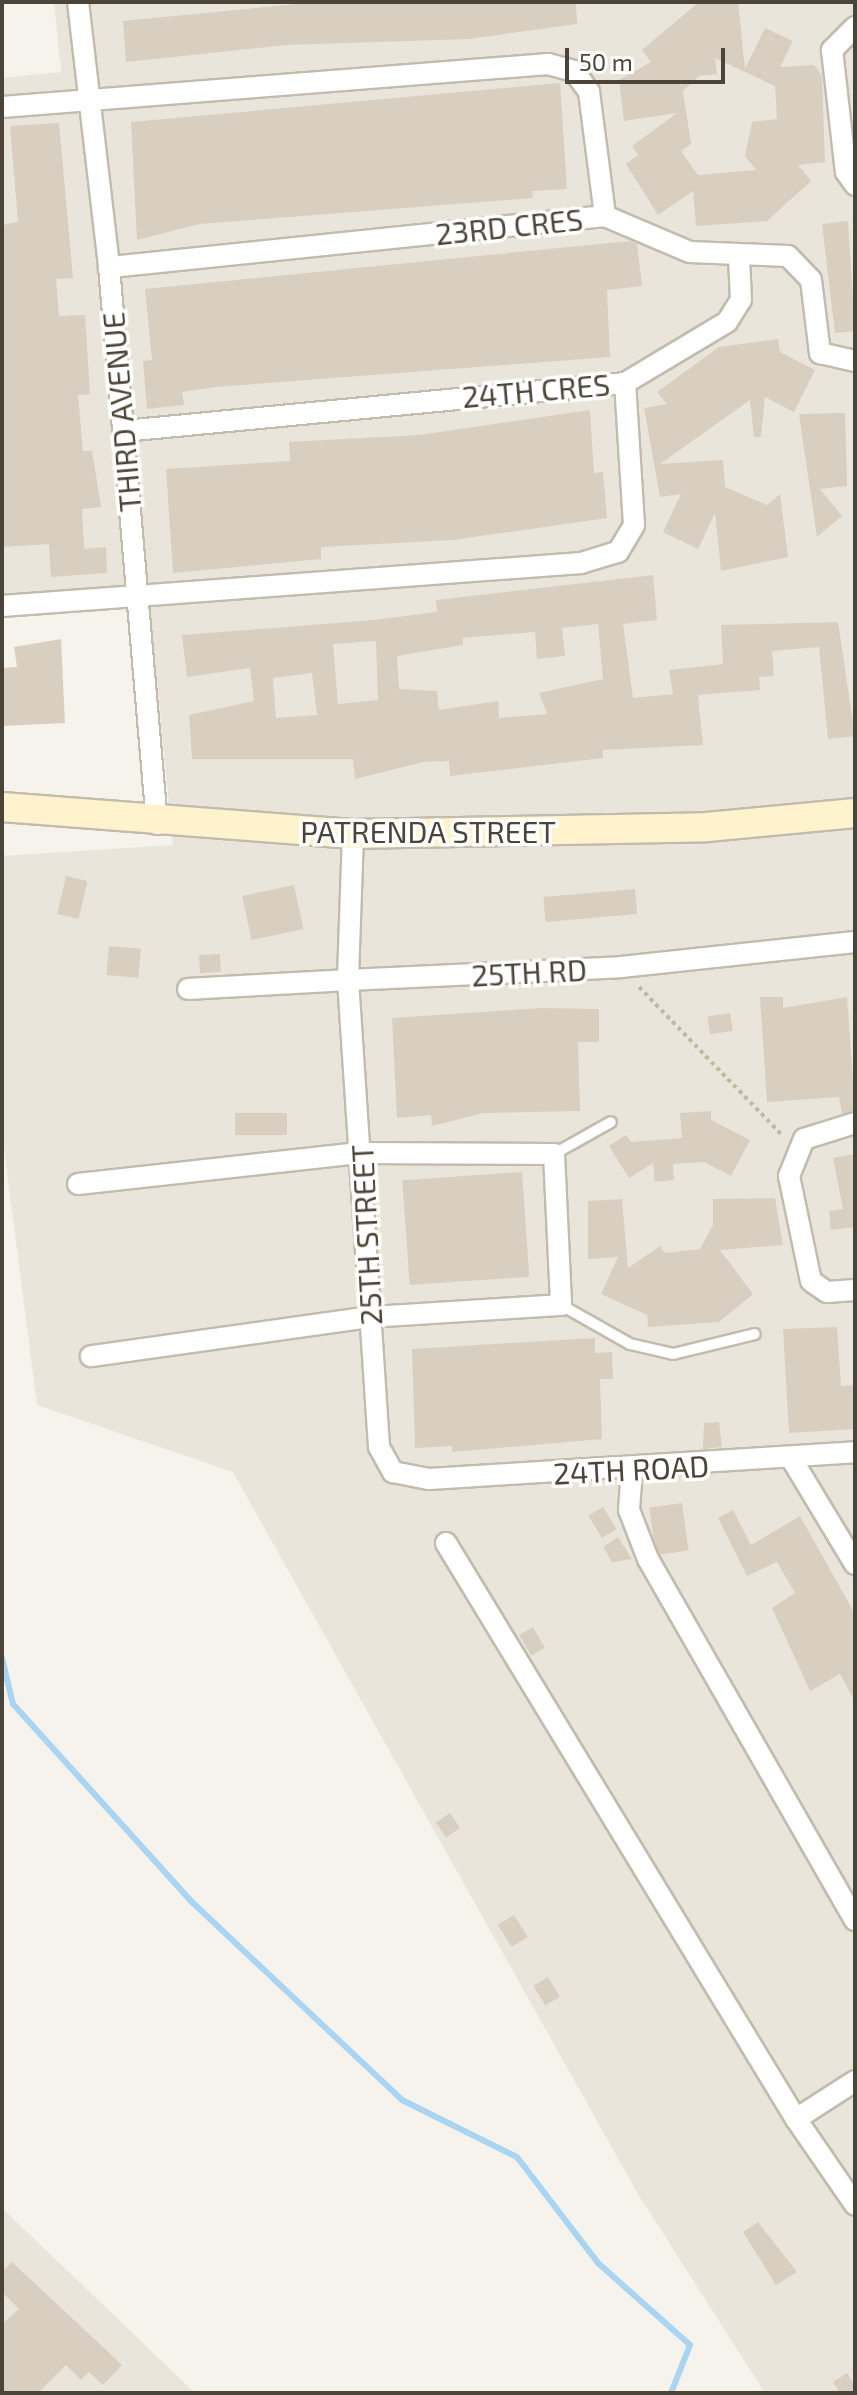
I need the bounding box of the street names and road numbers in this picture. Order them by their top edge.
street label: 23RD CRES [434,200,584,252]
street label: THIRD AVENUE [94,310,148,514]
street label: 24TH CRES [461,366,611,414]
street label: PATRENDA STREET [300,813,556,849]
street label: 25TH RD [470,951,588,993]
street label: 25TH STREET [343,1144,389,1326]
street label: 24TH ROAD [552,1447,710,1491]

